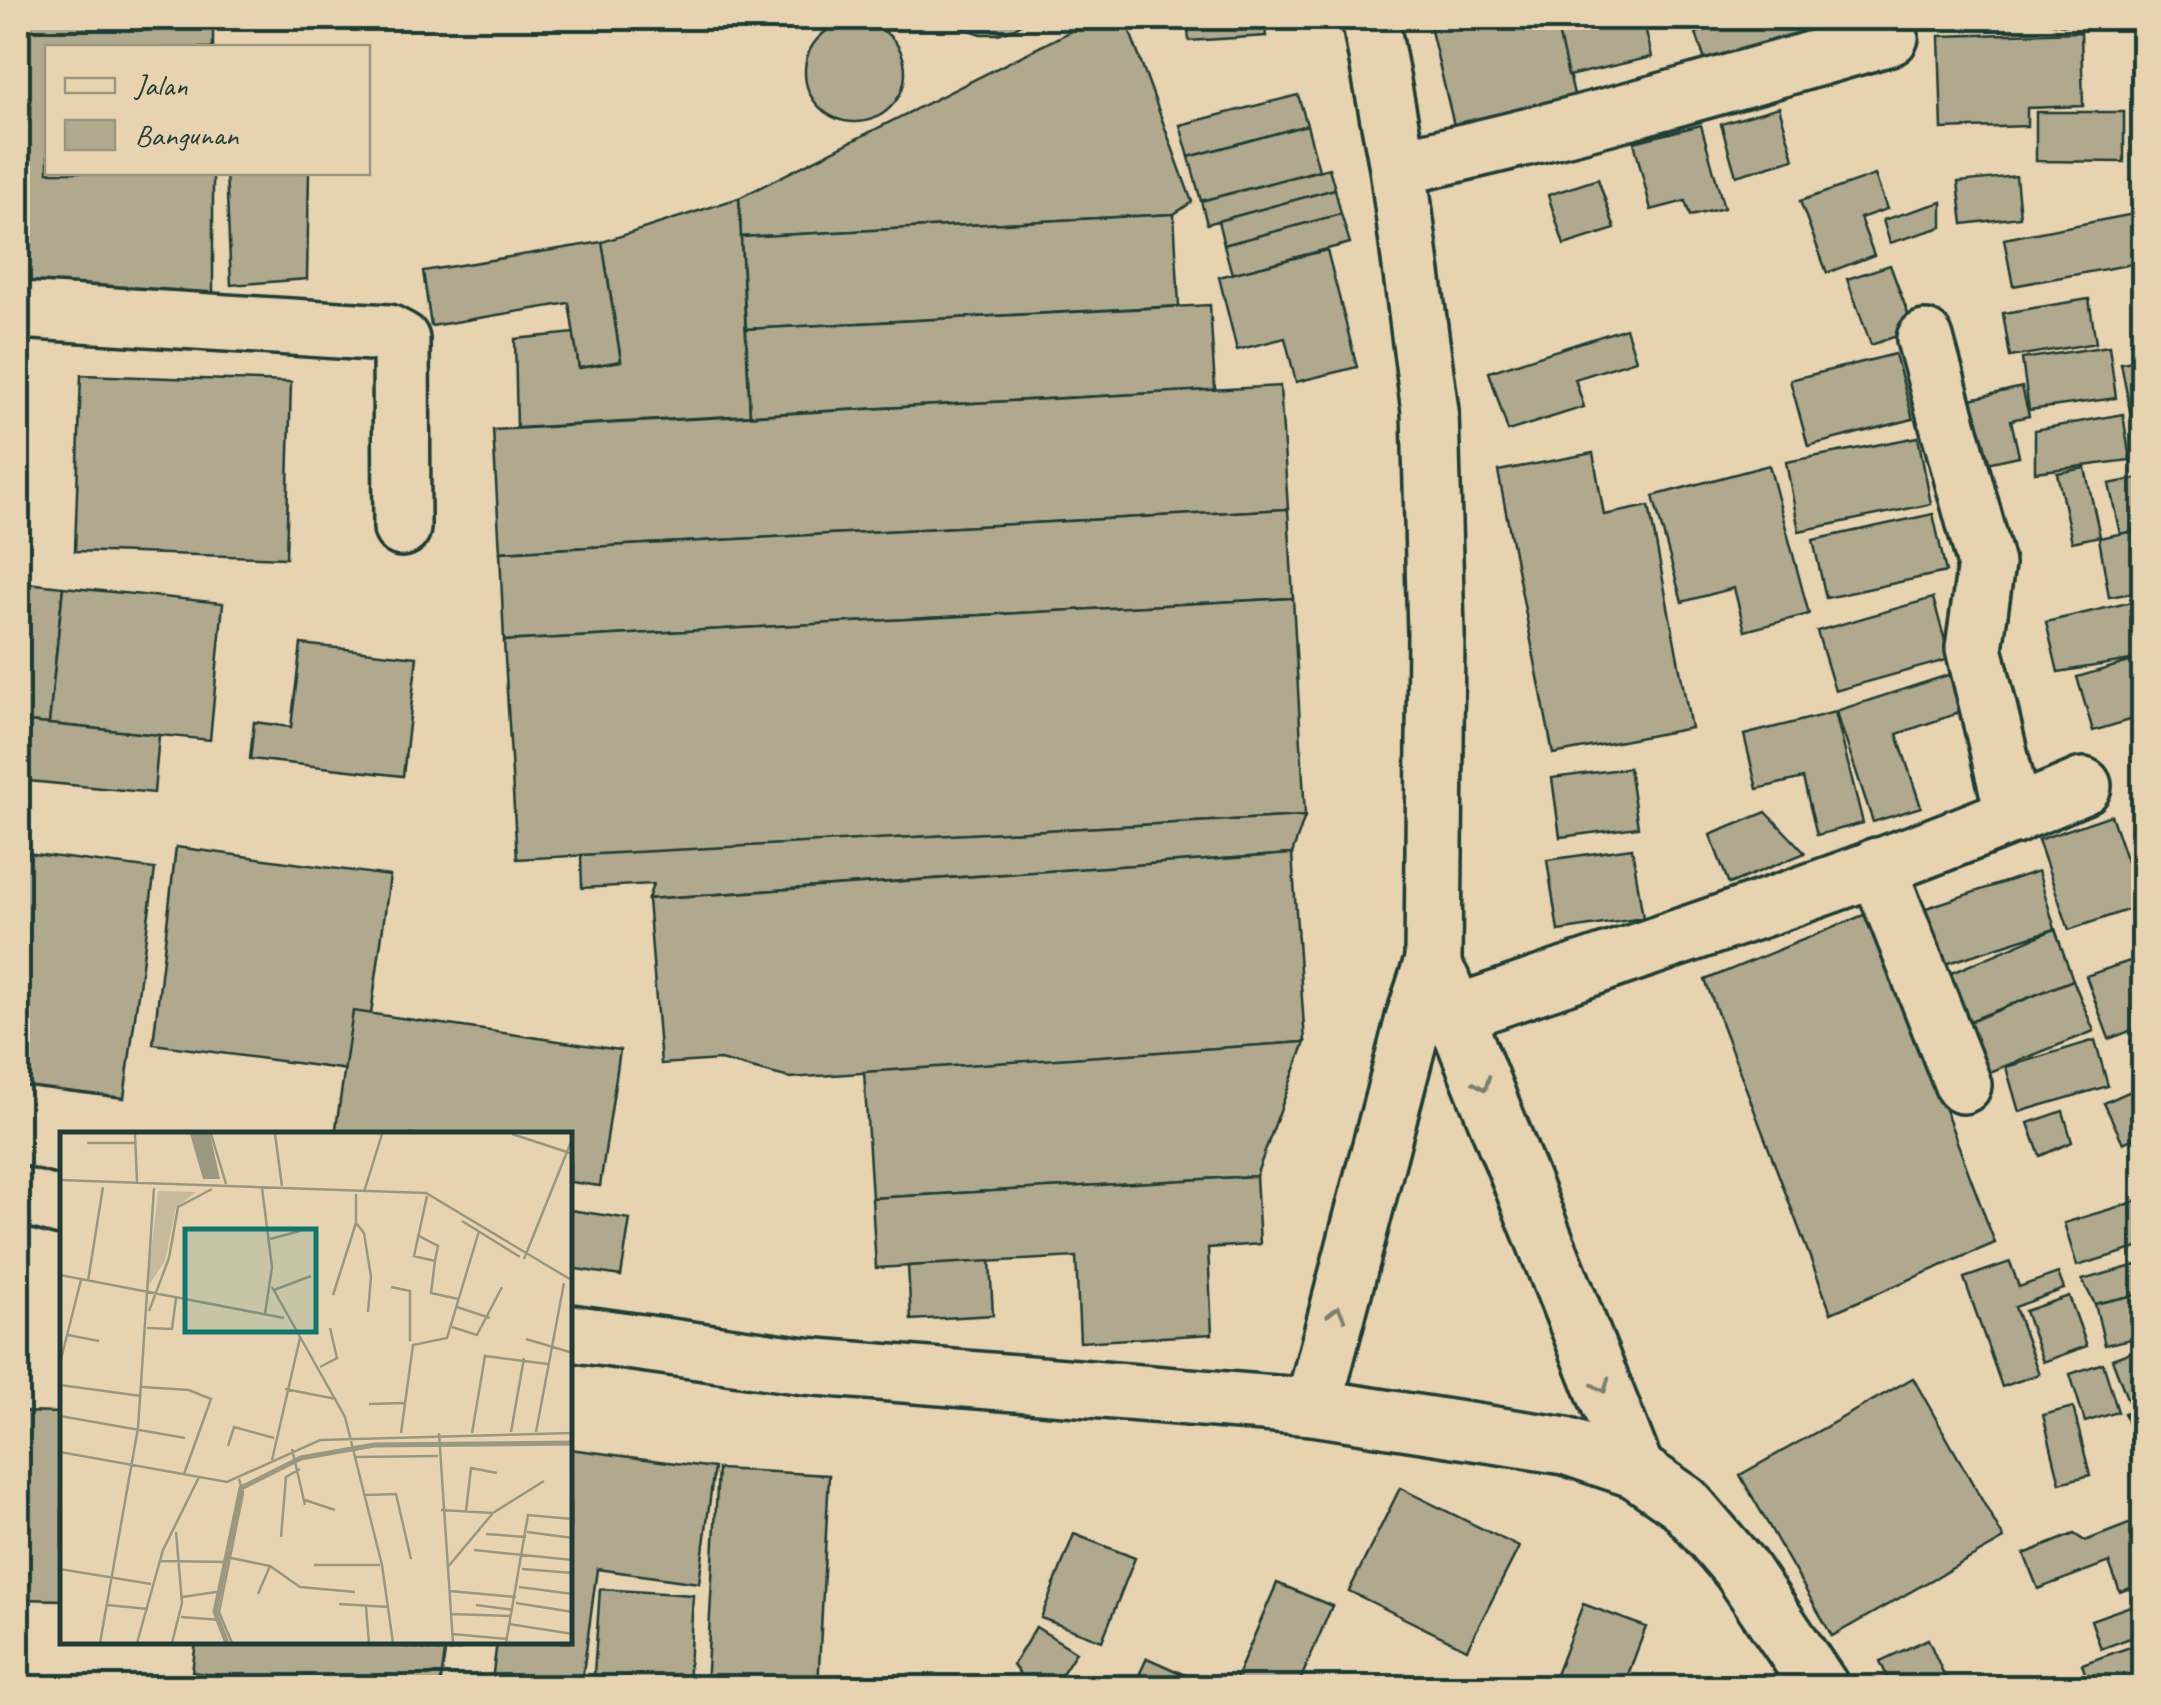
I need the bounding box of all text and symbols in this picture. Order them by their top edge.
legend [45,45,370,175]
text: Jalan [133,66,188,104]
text: Bangunan [135,116,240,154]
one-way arrow [1471,1074,1491,1091]
inset map [60,1132,572,1645]
one-way arrow [1326,1305,1347,1322]
one-way arrow [1591,1376,1611,1394]

